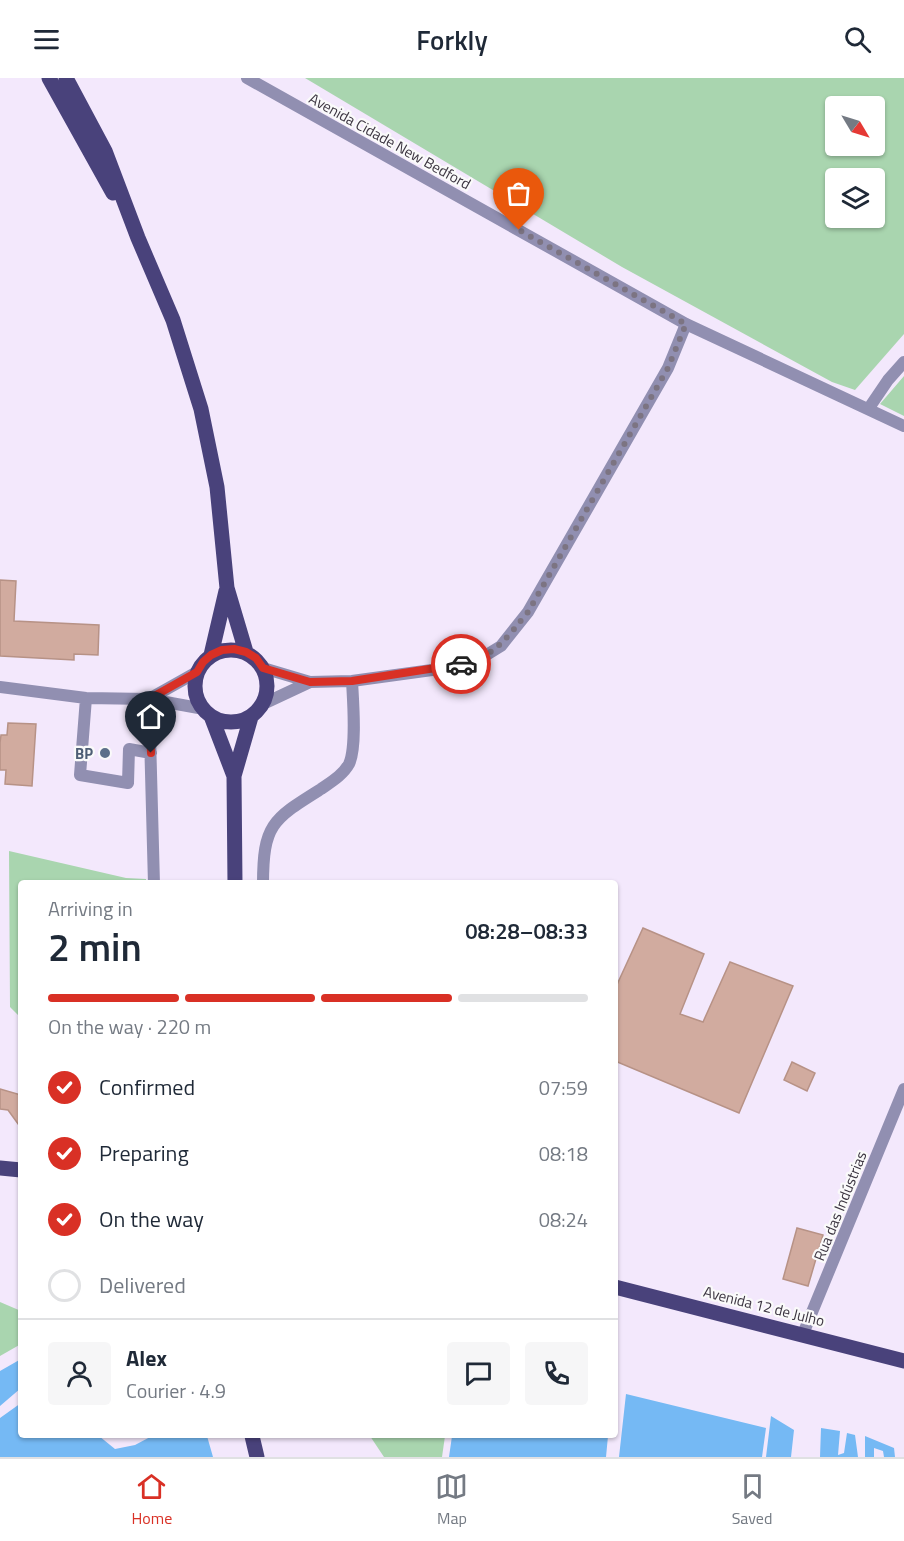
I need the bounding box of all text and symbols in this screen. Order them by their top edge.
text: Forkly [416,19,488,60]
icon: menu [30,23,63,56]
icon: search [841,23,874,56]
street label: Avenida Cidade New Bedford [305,87,475,195]
north arrow [825,96,885,156]
map controls [825,96,885,228]
pin [493,168,544,230]
button: layers [825,168,885,228]
icon: bag [502,177,535,210]
courier [431,634,491,694]
icon: car [445,648,478,681]
pin [125,691,176,753]
icon: home [134,700,167,733]
place label: BP [75,742,93,765]
marker: BP [98,746,112,760]
text: Arriving in [48,893,133,924]
text: 08:28–08:33 [465,914,588,948]
text: 2 min [48,917,142,976]
text: On the way · 220 m [48,1011,211,1042]
text: Confirmed [99,1070,195,1104]
icon: check [48,1071,81,1104]
text: 07:59 [539,1072,588,1103]
text: Preparing [99,1136,189,1170]
icon: check [48,1137,81,1170]
text: 08:18 [539,1138,588,1169]
street label: Rua das Indústrias [808,1148,873,1264]
text: On the way [99,1202,204,1236]
icon: check [48,1203,81,1236]
text: 08:24 [539,1204,588,1235]
text: Delivered [99,1268,186,1302]
street label: Avenida 12 de Julho [701,1280,827,1332]
text: Alex [126,1341,167,1375]
button: person [48,1342,111,1405]
button: chat [447,1342,510,1405]
button: phone [525,1342,588,1405]
text: Courier · 4.9 [126,1375,226,1406]
tab: Home [132,1470,172,1530]
tab: Map [435,1470,468,1530]
tab: Saved [732,1470,772,1530]

